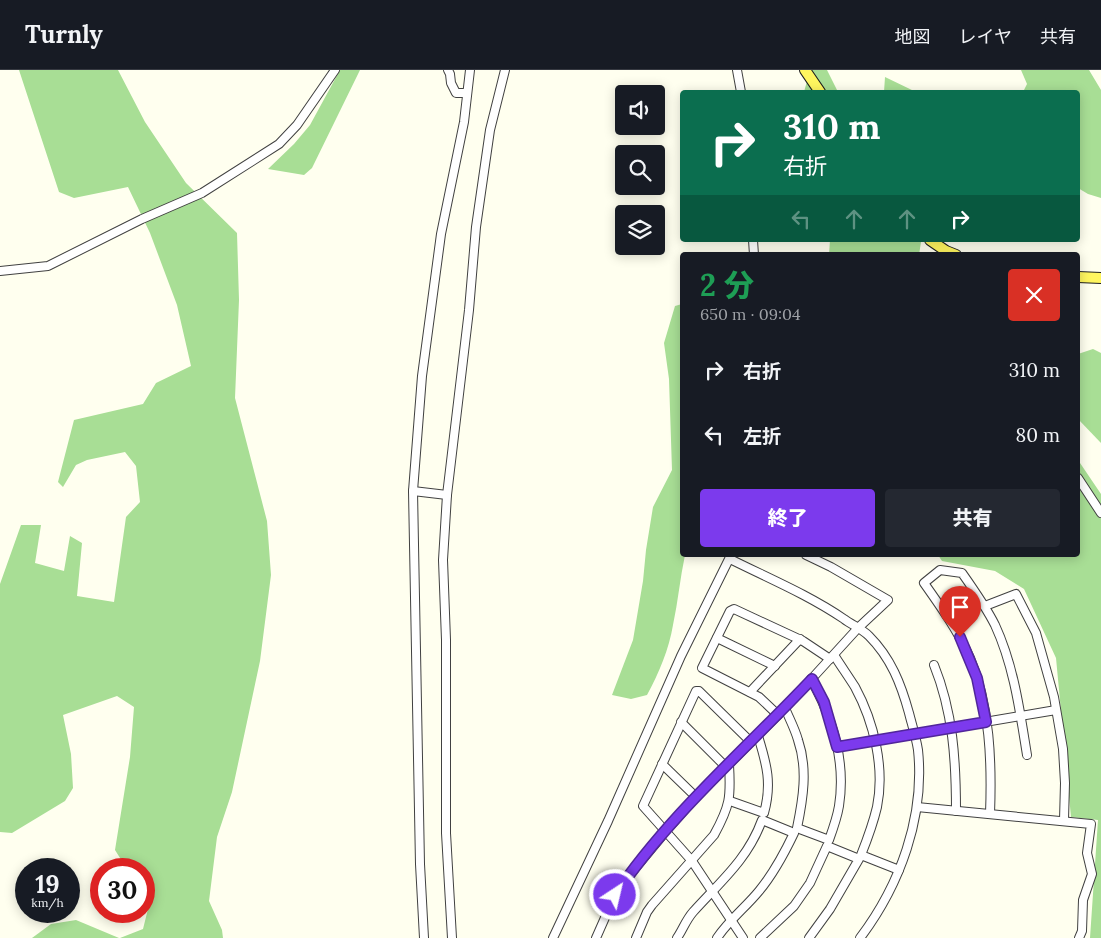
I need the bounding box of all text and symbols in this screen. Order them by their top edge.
text: Turnly [25,19,103,50]
text: 地図 [895,25,931,48]
text: レイヤ [959,25,1012,48]
text: 共有 [1040,25,1076,48]
map controls [615,85,665,255]
button: sound [615,85,665,135]
text: 310 m [783,104,880,149]
icon: right [700,110,765,175]
button: search [615,145,665,195]
text: 右折 [783,152,827,180]
button: layers [615,205,665,255]
icon: left [787,205,815,233]
icon: ahead [840,205,868,233]
icon: ahead [893,205,921,233]
icon: right [946,205,974,233]
text: 2 分 [700,266,754,304]
button: close [1008,269,1060,321]
text: 650 m · 09:04 [700,304,801,324]
icon: right [700,356,728,384]
text: 310 m [1009,358,1060,382]
text: 右折 [743,359,781,383]
icon: left [700,421,728,449]
text: 80 m [1016,423,1060,447]
text: 左折 [743,424,781,448]
button: 終了 [700,489,875,547]
button: 共有 [885,489,1060,547]
pin [939,586,981,637]
icon: arrive [946,593,974,621]
speed limit sign: 30 [90,858,155,923]
text: 19 [35,868,60,900]
position arrow [588,868,640,920]
text: km/h [31,895,64,910]

